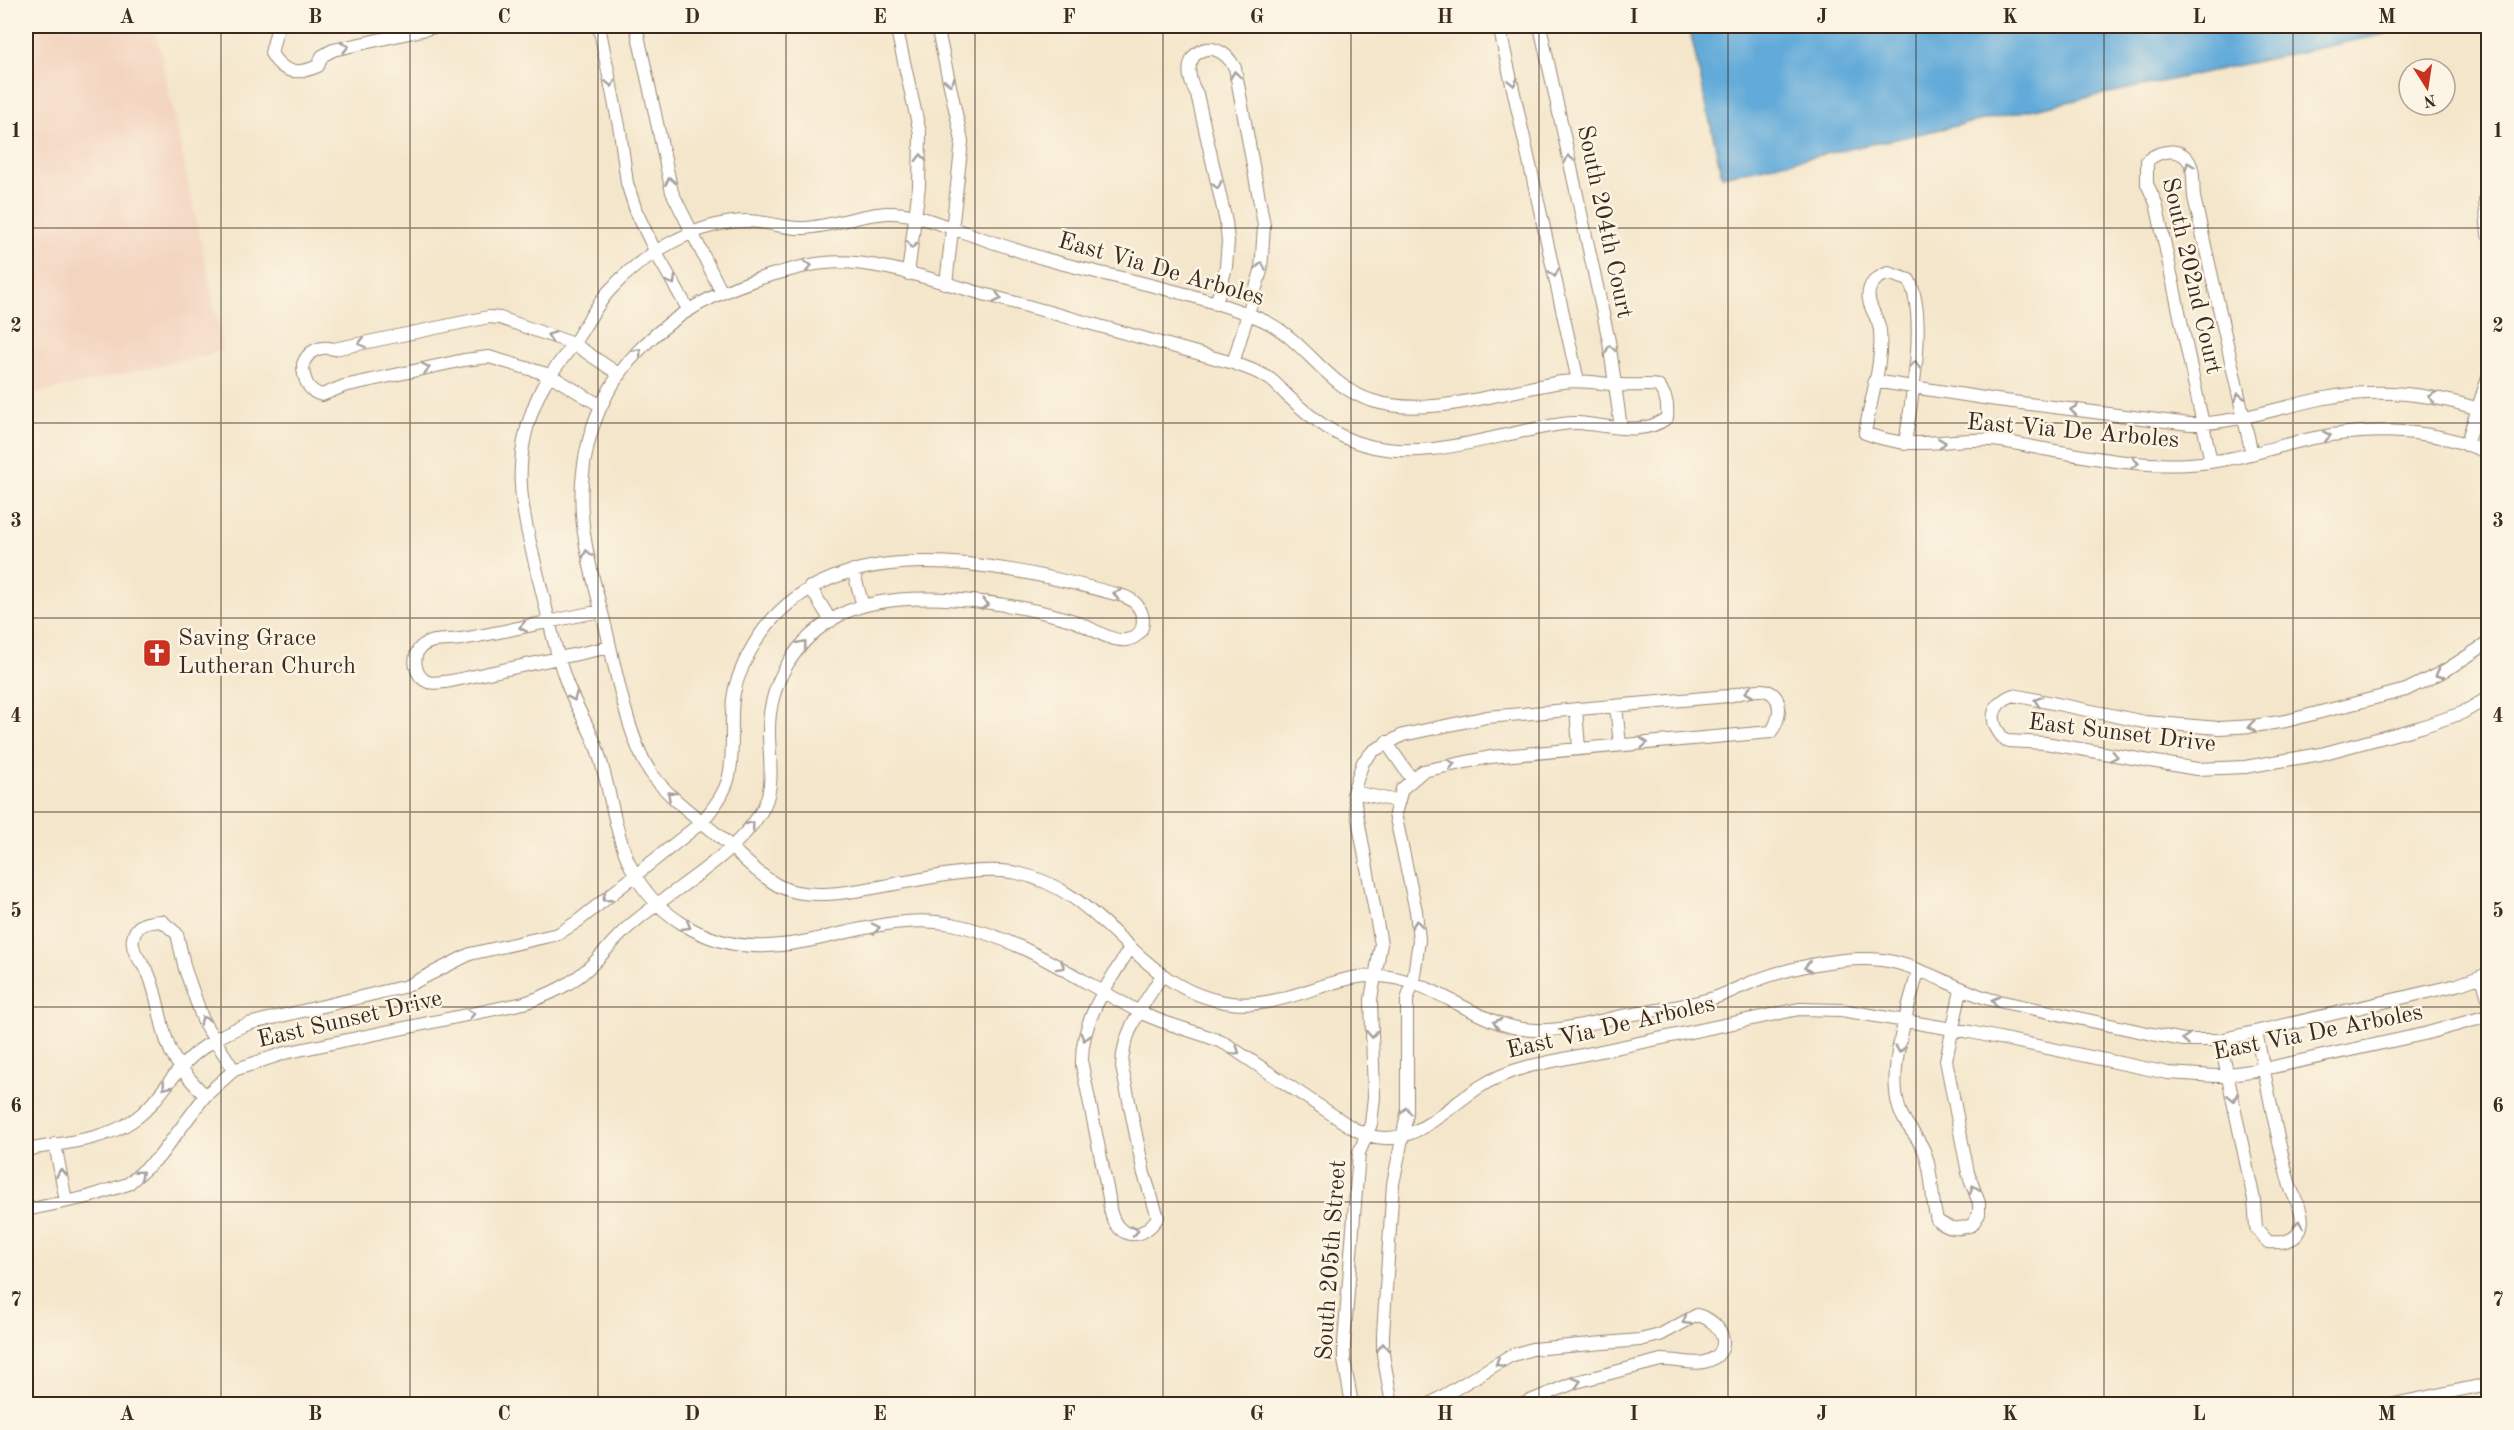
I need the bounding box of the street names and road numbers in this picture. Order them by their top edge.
street label: South 204th Court [1572,123,1636,321]
street label: South 202nd Court [2157,175,2225,377]
street label: East Via De Arboles [1055,229,1267,311]
street label: East Via De Arboles [1966,411,2180,453]
street label: East Sunset Drive [2027,711,2217,757]
street label: East Sunset Drive [255,987,445,1053]
street label: East Via De Arboles [1504,992,1718,1064]
street label: East Via De Arboles [2211,1001,2425,1065]
street label: South 205th Street [1313,1159,1351,1361]

